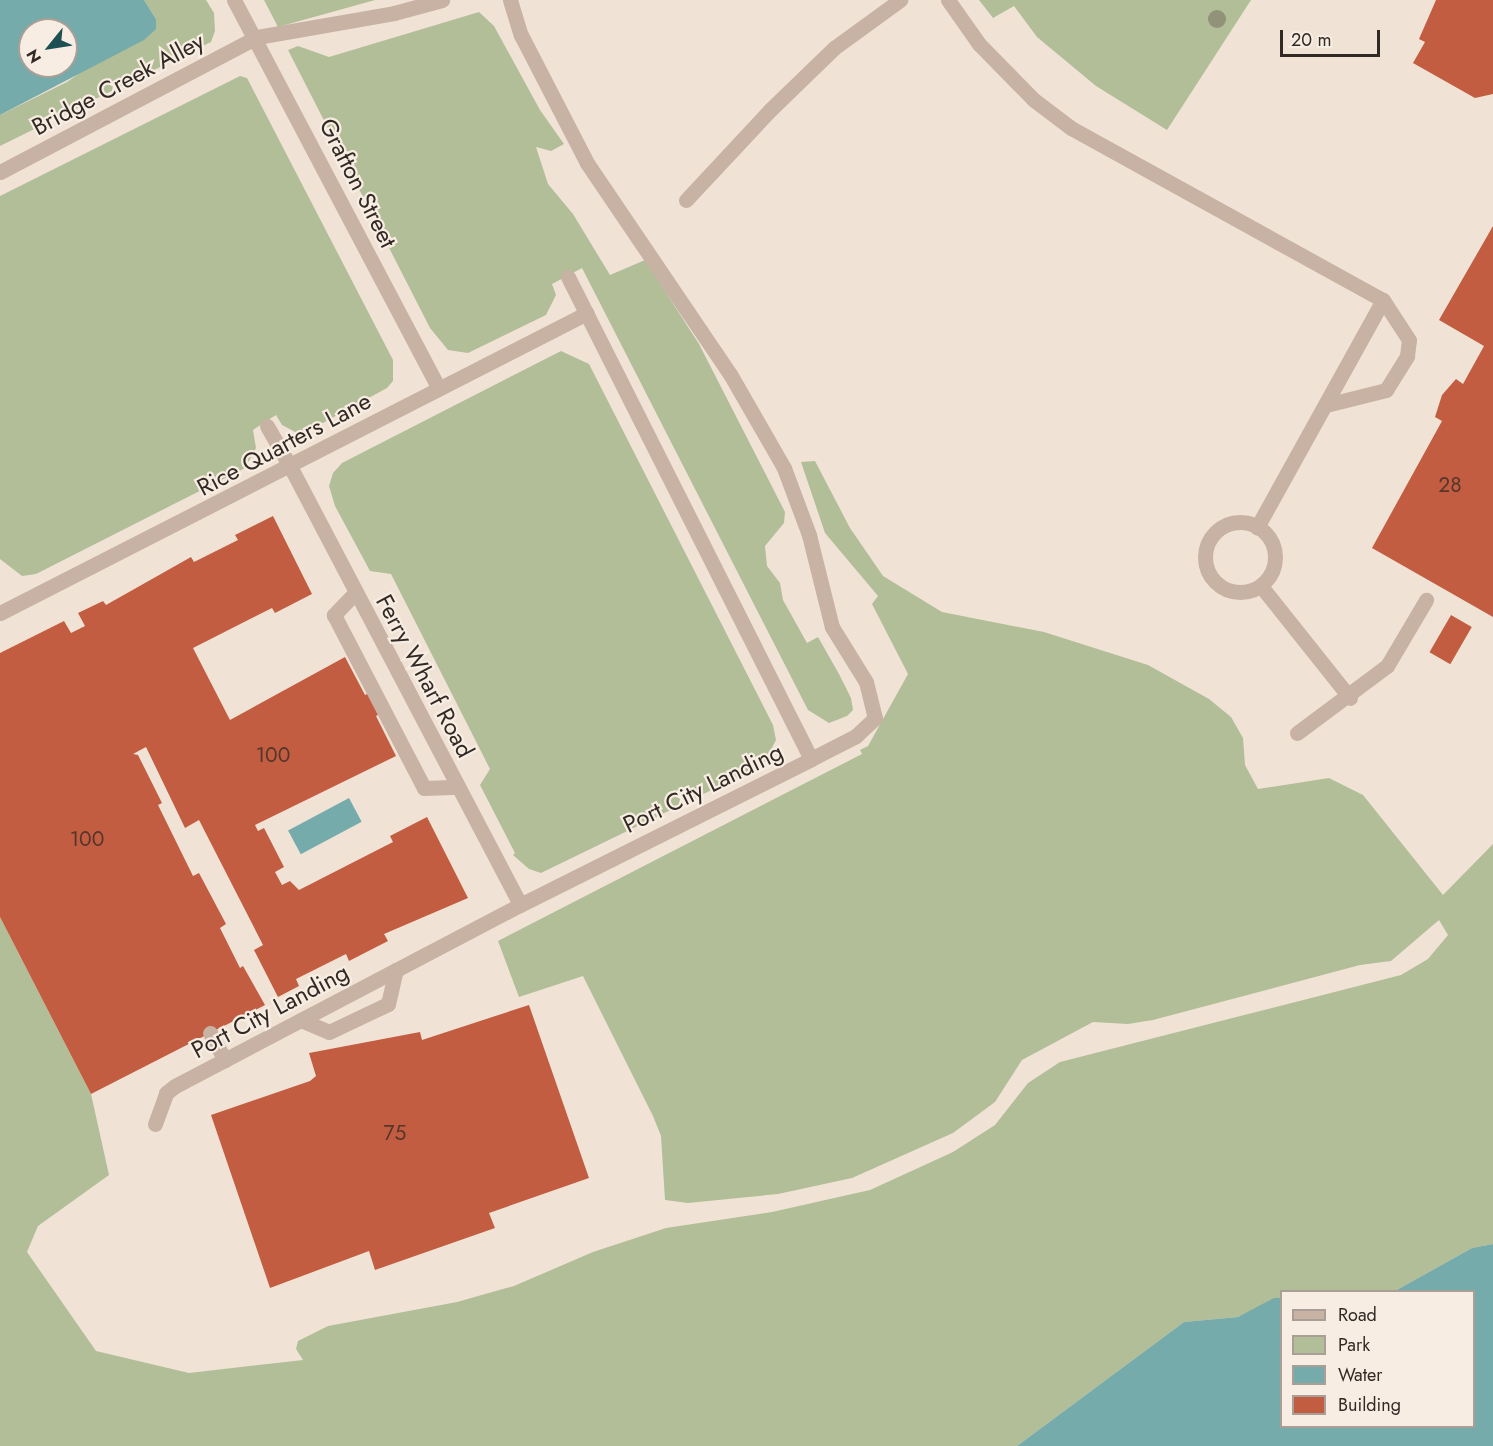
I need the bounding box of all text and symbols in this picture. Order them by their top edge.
north arrow [18,18,78,78]
scale bar [1283,18,1384,56]
street label: Bridge Creek Alley [27,26,209,142]
text: 20 m [1291,27,1331,53]
text: N [21,45,47,68]
street label: Grafton Street [313,114,403,252]
street label: Rice Quarters Lane [192,386,376,502]
house number: 28 [1438,472,1462,498]
street label: Ferry Wharf Road [370,590,480,762]
street label: Port City Landing [618,737,788,839]
house number: 100 [256,742,290,768]
house number: 100 [70,826,104,852]
street label: Port City Landing [186,957,354,1065]
house number: 75 [384,1120,406,1146]
legend [1280,1290,1475,1428]
text: Road [1338,1302,1377,1328]
text: Park [1338,1332,1370,1358]
text: Water [1338,1362,1382,1388]
text: Building [1338,1392,1401,1418]

